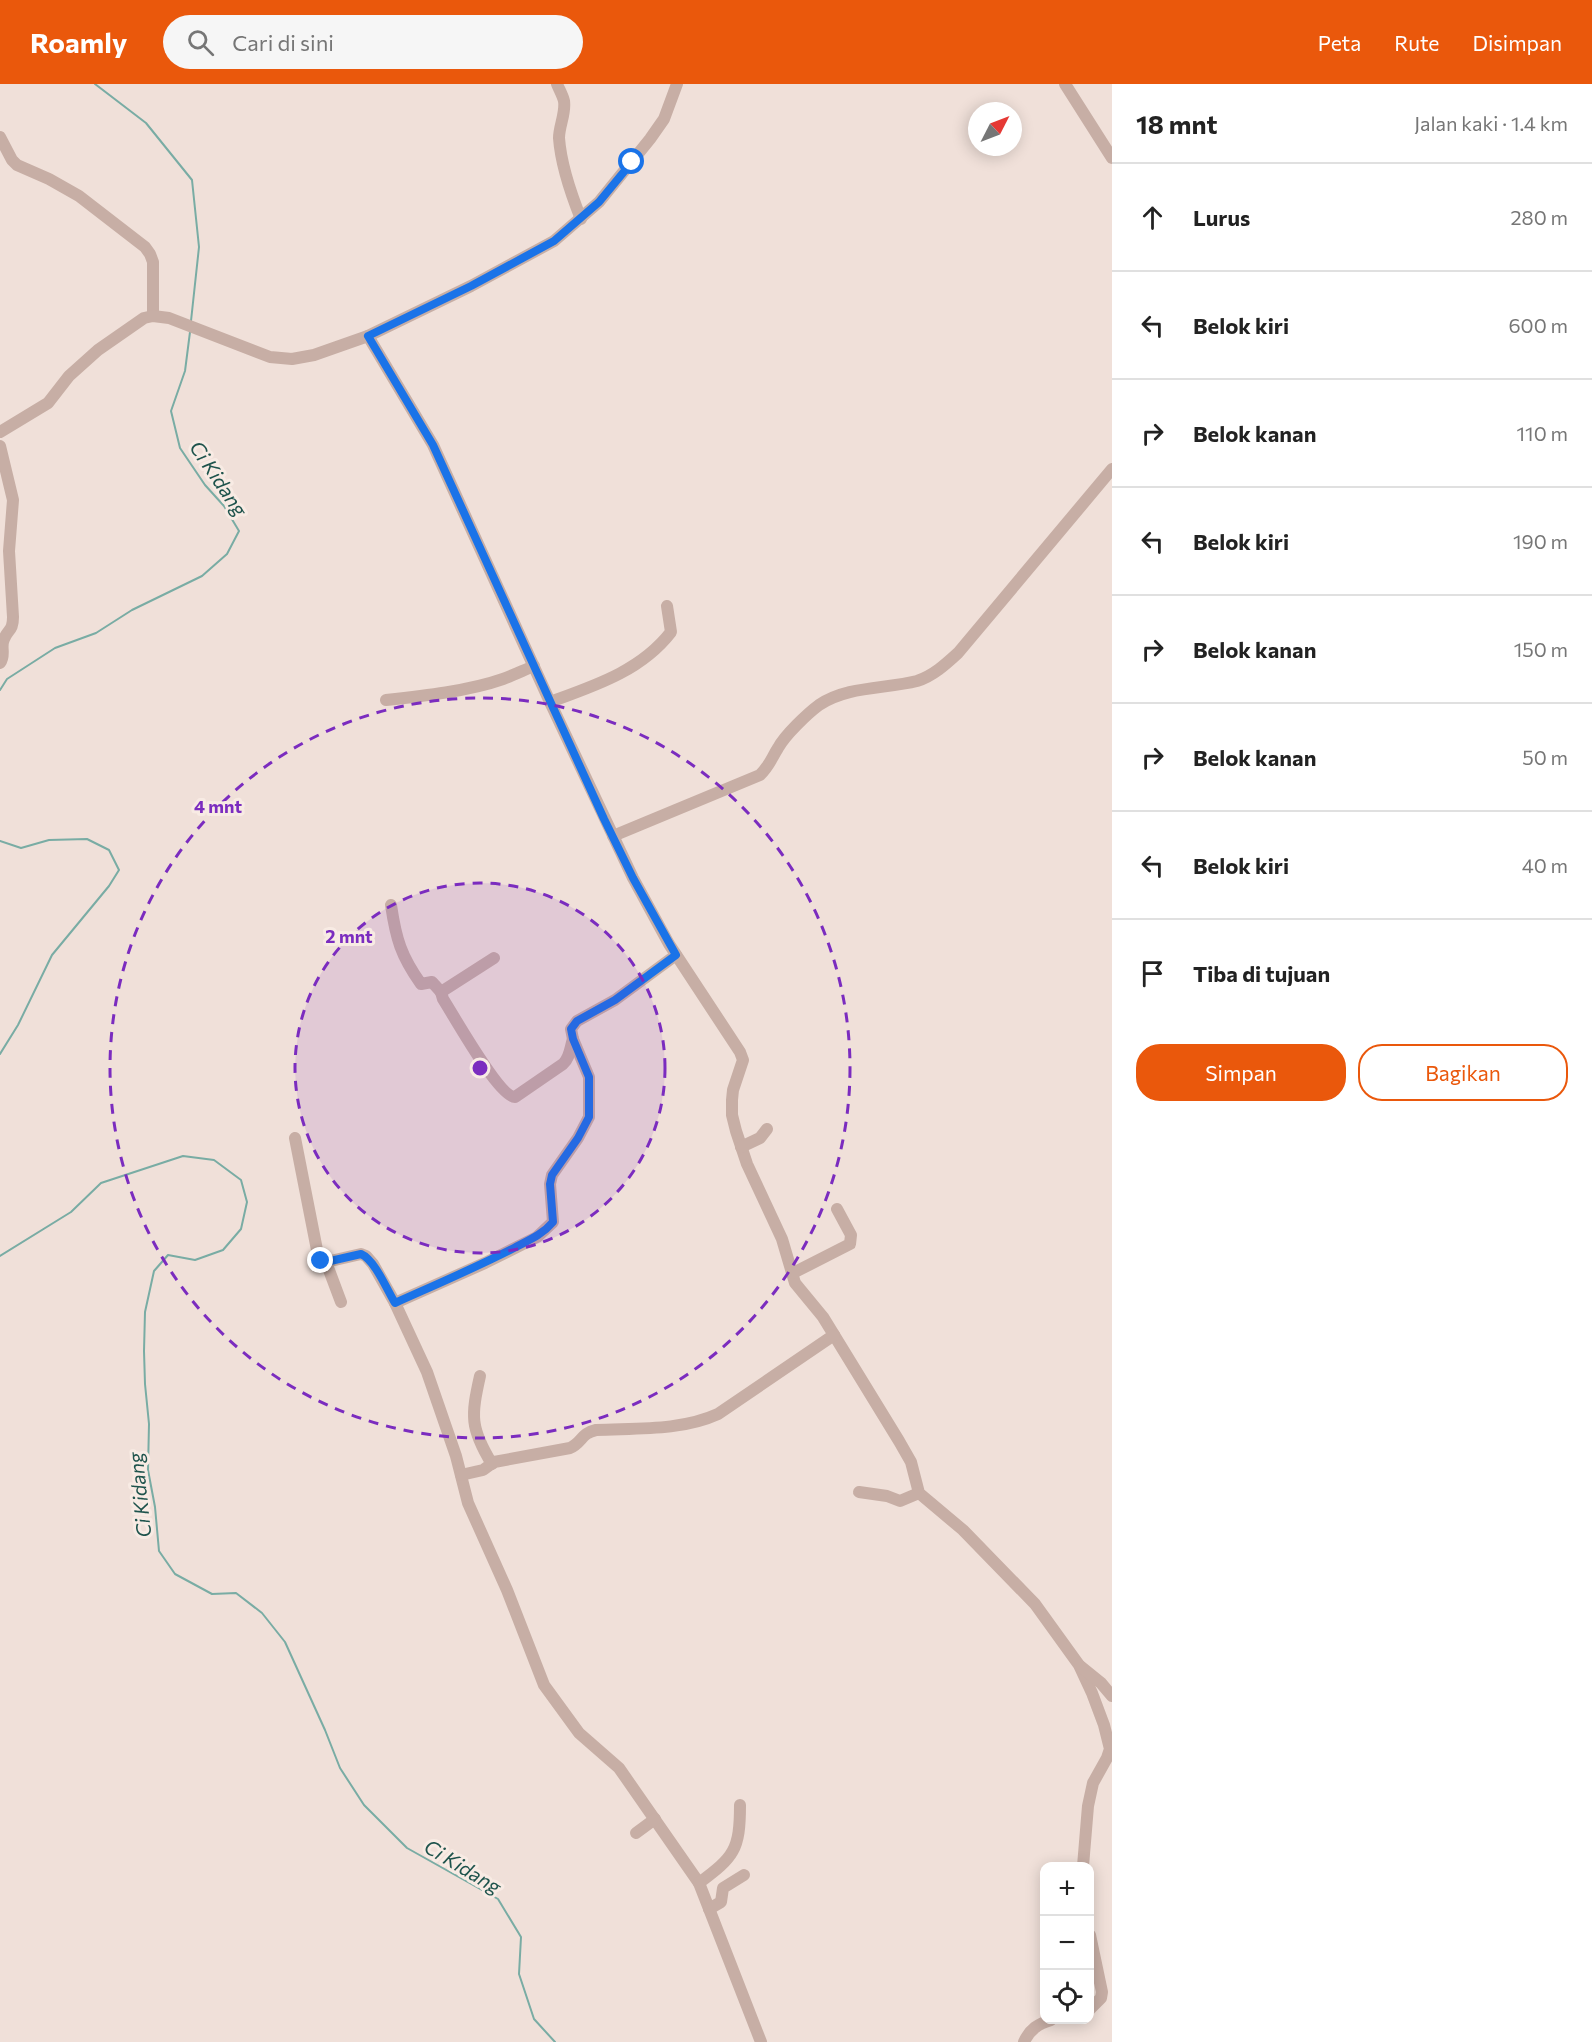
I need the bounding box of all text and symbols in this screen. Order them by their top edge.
search box [163,15,583,69]
text: Roamly [30,25,127,59]
icon: search [184,26,217,59]
text: Cari di sini [232,29,334,56]
text: Peta [1318,30,1361,55]
text: Rute [1394,30,1439,55]
text: Disimpan [1472,30,1562,55]
north arrow [968,102,1022,156]
text: 18 mnt [1136,108,1218,139]
text: Jalan kaki · 1.4 km [1414,111,1568,135]
route start [618,148,644,174]
icon: ahead [1136,201,1169,234]
text: Lurus [1193,204,1250,231]
text: 280 m [1510,205,1568,229]
icon: left [1136,309,1169,342]
text: Belok kiri [1193,312,1289,339]
text: 600 m [1508,313,1568,337]
icon: right [1136,417,1169,450]
text: Belok kanan [1193,420,1316,447]
text: 110 m [1517,421,1568,445]
water label: Ci Kidang [185,436,254,521]
icon: left [1136,525,1169,558]
text: Belok kiri [1193,528,1289,555]
text: 190 m [1513,529,1568,553]
icon: right [1136,633,1169,666]
text: Belok kanan [1193,636,1316,663]
text: 150 m [1514,637,1568,661]
icon: right [1136,741,1169,774]
text: Belok kanan [1193,744,1316,771]
text: 50 m [1522,745,1568,769]
text: 4 mnt [194,795,242,817]
icon: left [1136,849,1169,882]
text: Belok kiri [1193,852,1289,879]
text: 40 m [1522,853,1568,877]
text: 2 mnt [325,925,373,947]
icon: arrive [1136,957,1169,990]
text: Tiba di tujuan [1193,960,1330,987]
button: Simpan [1136,1044,1346,1101]
button: Bagikan [1358,1044,1568,1101]
centre of rings [470,1058,490,1078]
route end [307,1247,333,1273]
water label: Ci Kidang [122,1450,155,1539]
water label: Ci Kidang [420,1834,507,1899]
map controls [1040,1862,1094,2024]
button: + [1040,1862,1094,1916]
button: − [1040,1916,1094,1970]
button: locate [1040,1970,1094,2024]

